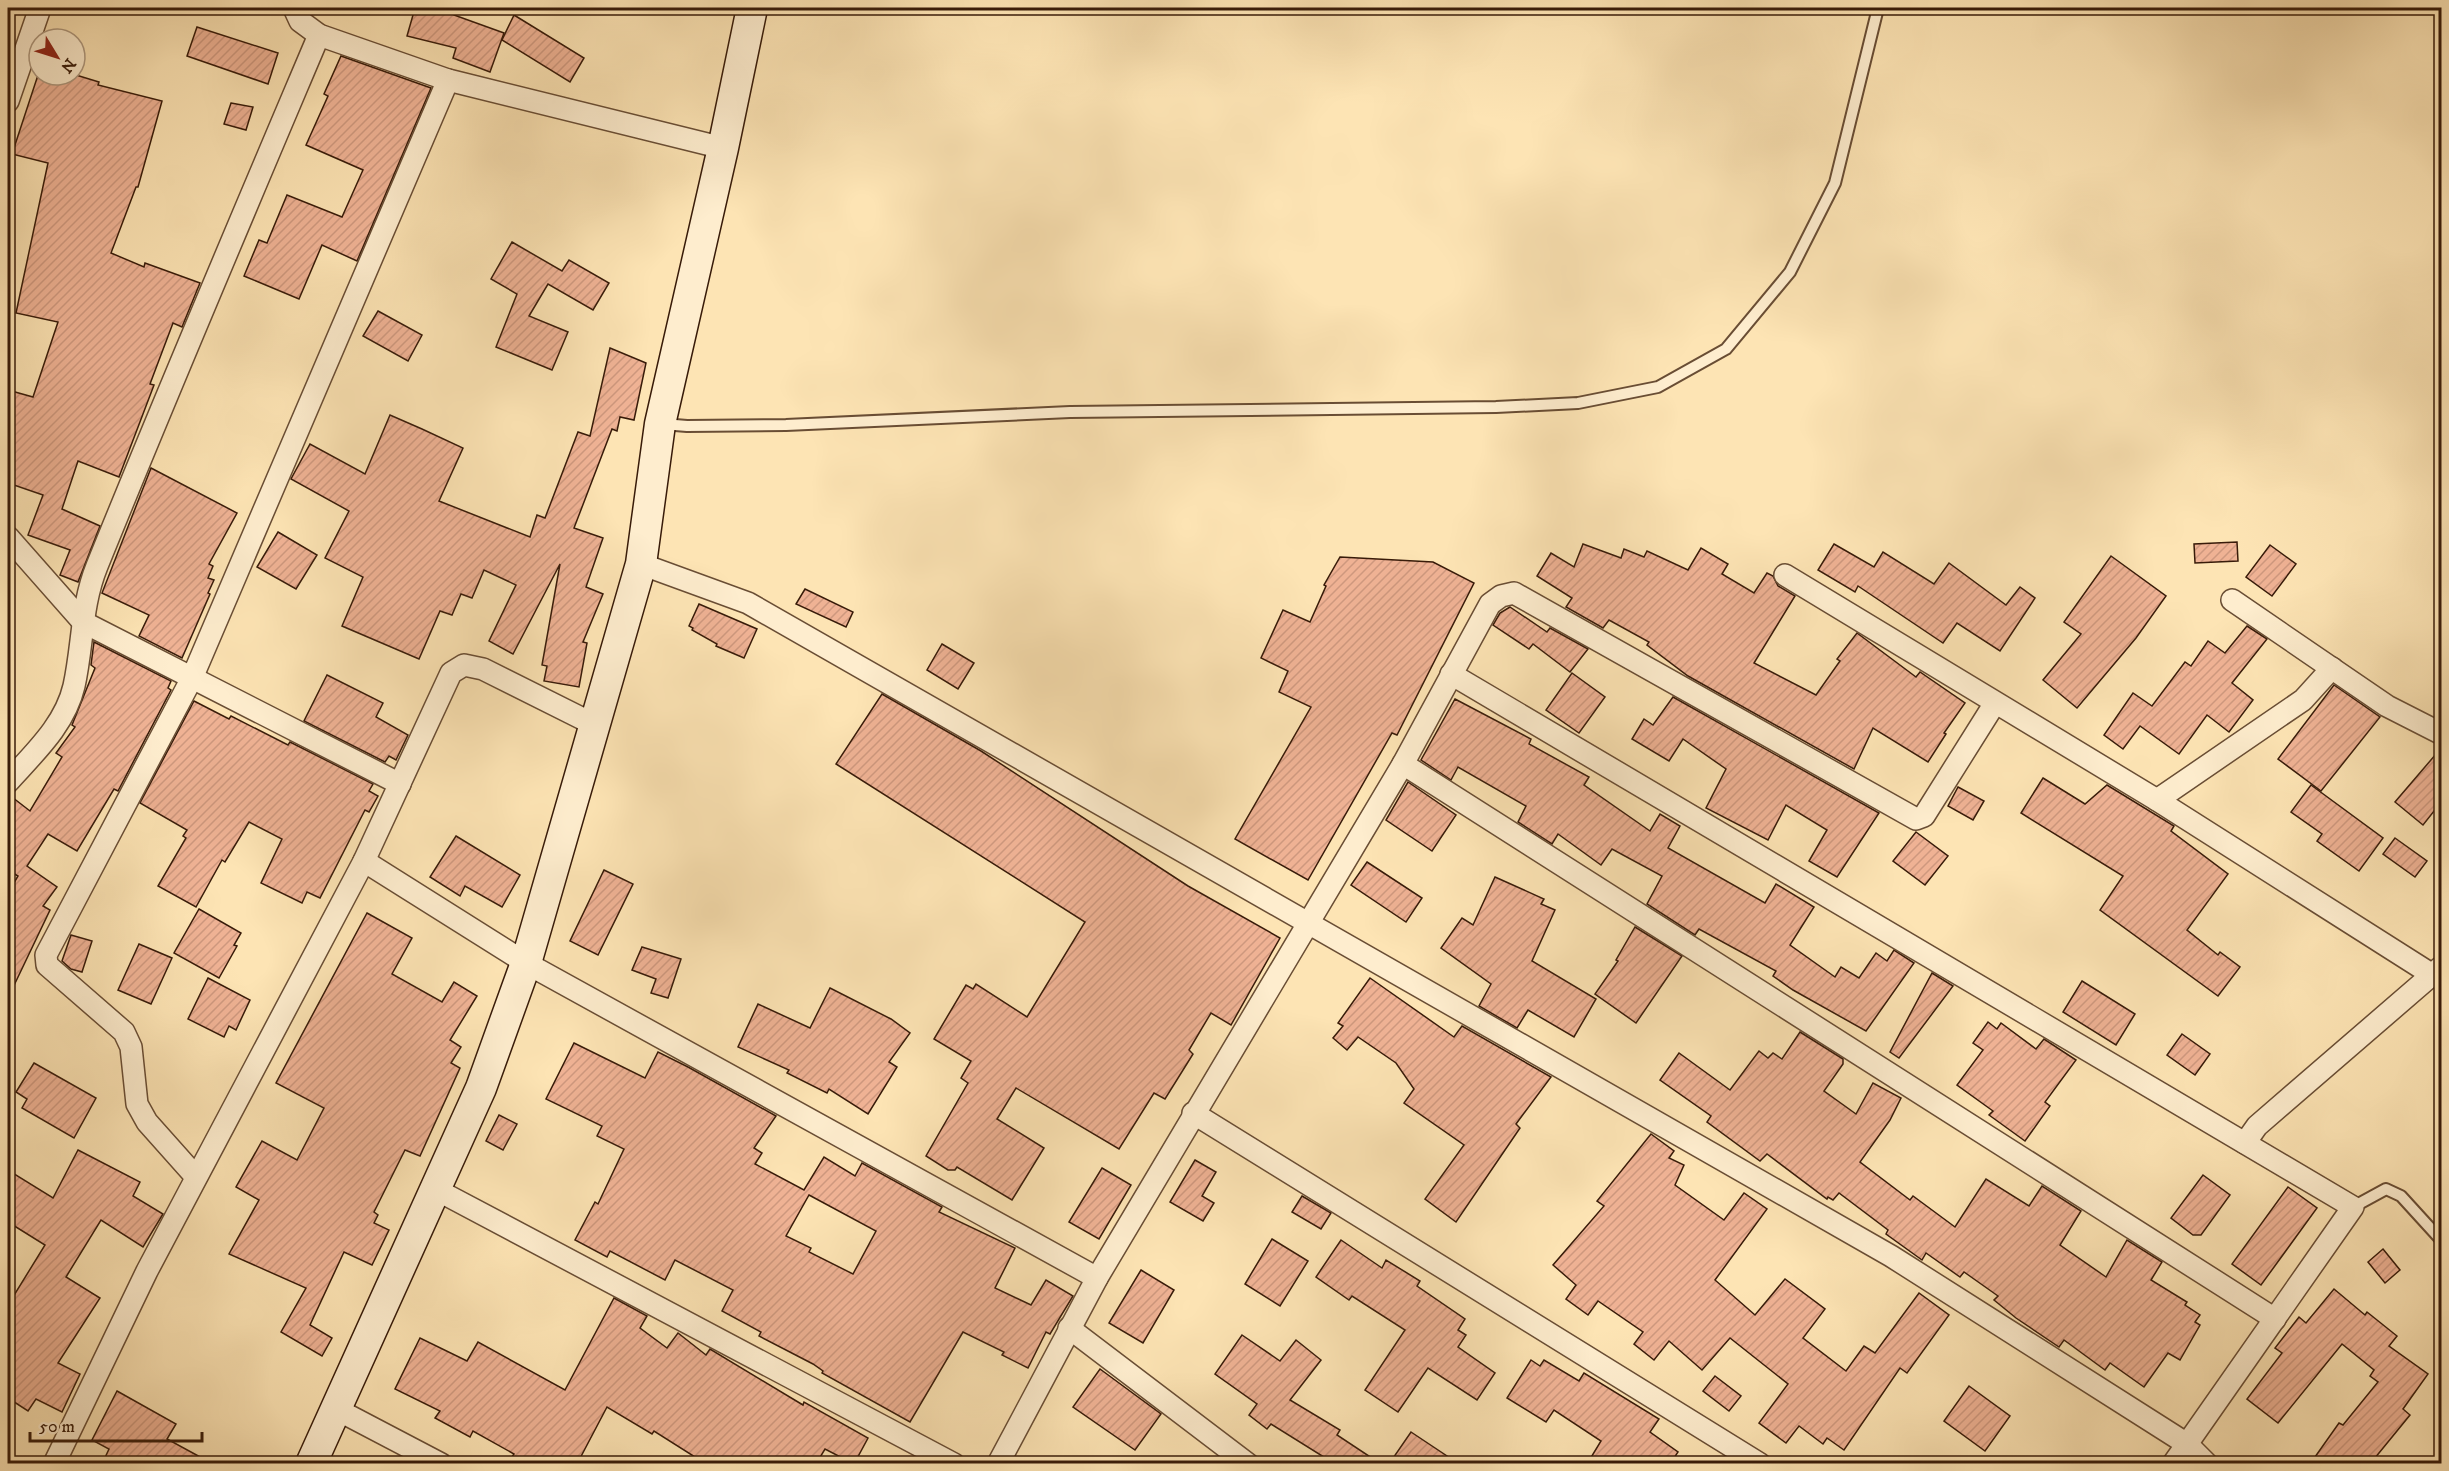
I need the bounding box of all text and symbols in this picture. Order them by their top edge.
north arrow [27,27,87,87]
text: N [56,54,80,77]
scale bar [30,1405,202,1443]
text: 50 m [39,1416,75,1438]

